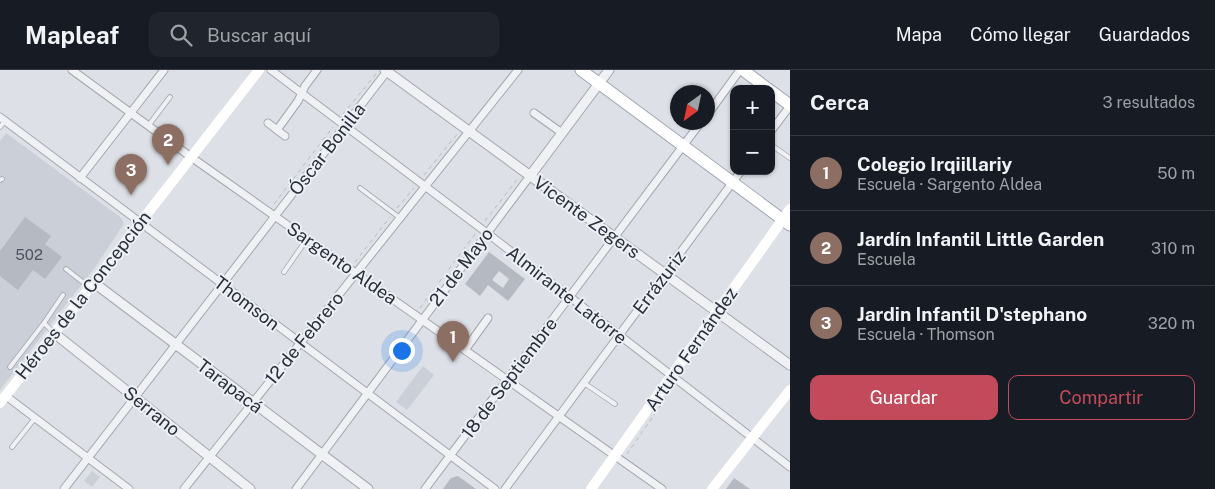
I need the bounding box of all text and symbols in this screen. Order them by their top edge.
search box [149,12,499,57]
text: Mapleaf [25,21,119,49]
icon: search [167,21,195,49]
text: Buscar aquí [207,24,311,46]
text: Mapa [896,24,942,45]
text: Cómo llegar [970,24,1071,45]
text: Guardados [1099,24,1190,45]
north arrow [670,85,715,130]
map controls [730,85,775,175]
button: + [730,85,775,130]
text: Cerca [810,90,869,115]
text: 3 resultados [1103,93,1195,112]
street label: Óscar Bonilla [284,98,369,199]
pin: 2 [152,124,184,165]
button: − [730,130,775,175]
text: Colegio Irqiillariy [857,153,1012,175]
pin: 3 [115,154,147,195]
text: 1 [823,164,829,183]
text: 50 m [1157,164,1195,183]
street label: Vicente Zegers [530,171,644,263]
text: Escuela · Sargento Aldea [857,175,1042,194]
street label: Héroes de la Concepción [11,207,155,383]
street label: Sargento Aldea [283,217,401,309]
street label: 21 de Mayo [425,224,497,310]
text: Jardín Infantil Little Garden [857,228,1104,250]
text: 2 [821,239,831,258]
text: 310 m [1151,239,1195,258]
street label: Almirante Latorre [503,242,631,348]
house number: 502 [15,246,43,263]
street label: Errázuriz [628,246,690,318]
text: Escuela [857,250,916,269]
street label: Thomson [210,272,284,334]
street label: Arturo Fernández [641,283,741,415]
street label: 12 de Febrero [260,288,348,388]
text: Jardin Infantil D'stephano [857,303,1087,325]
street label: 18 de Septiembre [457,313,561,443]
text: 3 [821,314,831,333]
text: 320 m [1148,314,1195,333]
pin: 1 [437,321,469,362]
text: Escuela · Thomson [857,325,995,344]
your location [389,338,415,364]
street label: Tarapacá [193,355,267,417]
button: Guardar [810,375,998,420]
button: Compartir [1008,375,1195,420]
street label: Serrano [120,382,184,440]

